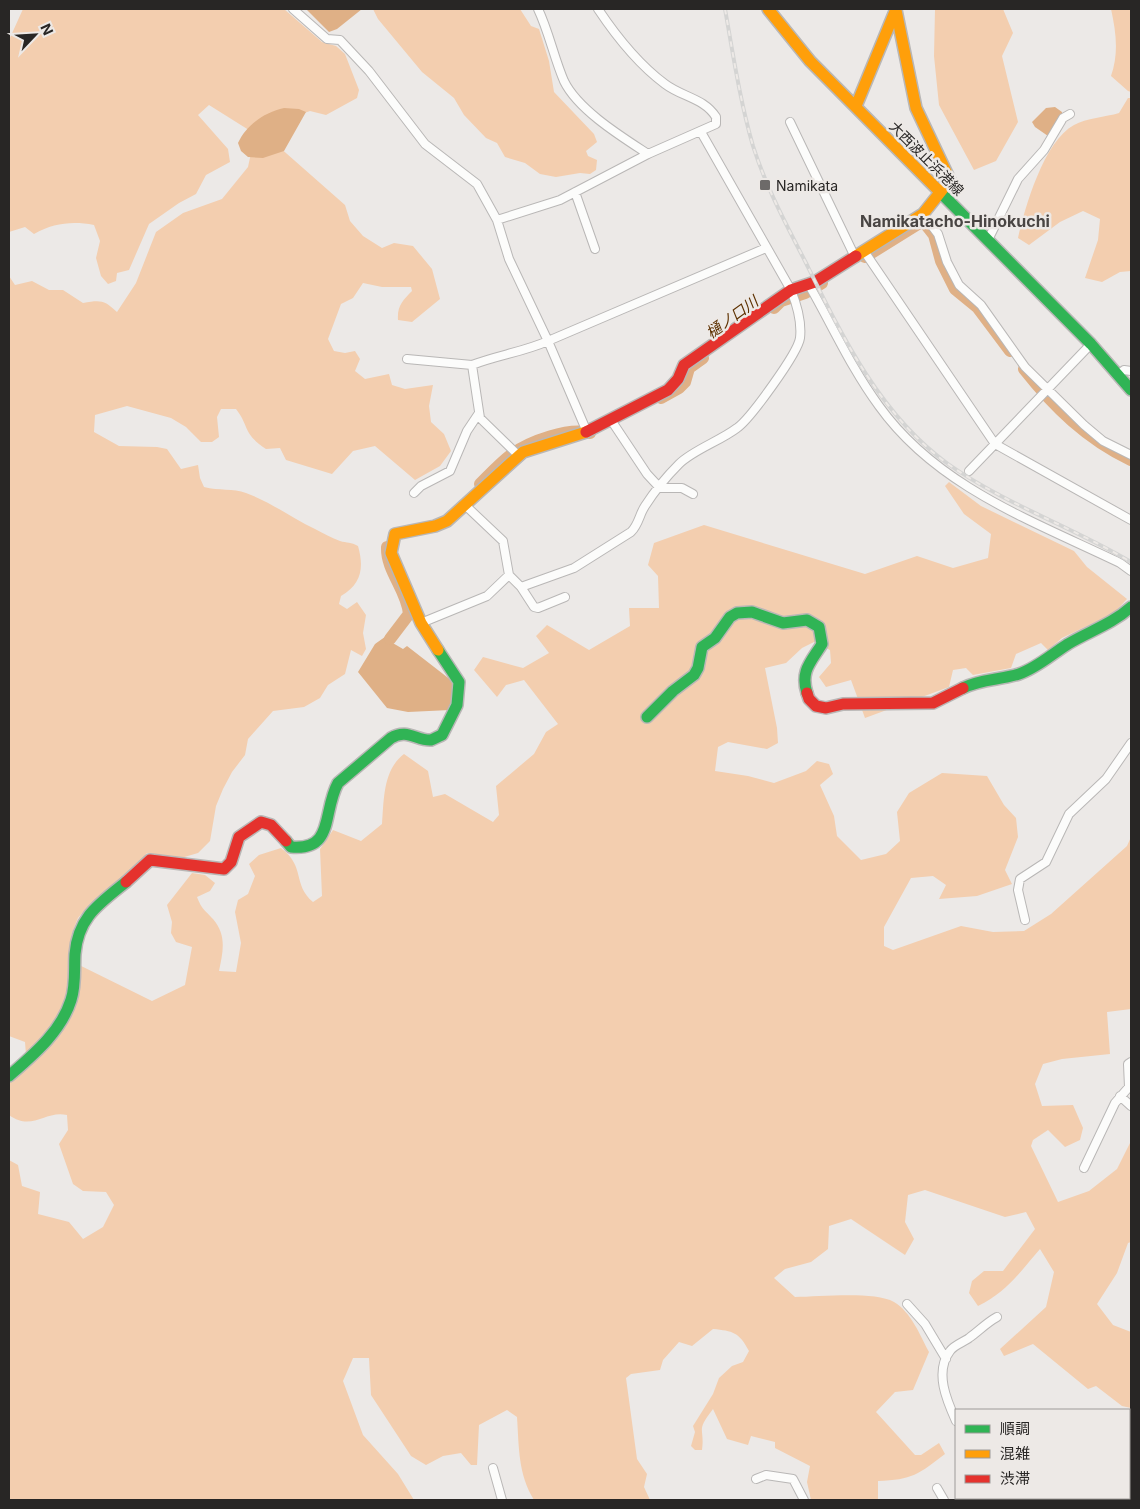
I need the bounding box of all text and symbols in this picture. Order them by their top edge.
north arrow [10,10,60,60]
text: N [37,21,57,38]
street label: 大西波止浜港線 [886,117,968,199]
place label: Namikata [776,177,838,194]
marker: Namikata [758,178,772,192]
district label: Namikatacho-Hinokuchi [860,211,1050,231]
water label: 樋ノ口川 [702,291,763,342]
legend [955,1409,1130,1499]
text: 順調 [1000,1419,1030,1438]
text: 混雑 [1000,1444,1030,1463]
text: 渋滞 [1000,1469,1030,1488]

